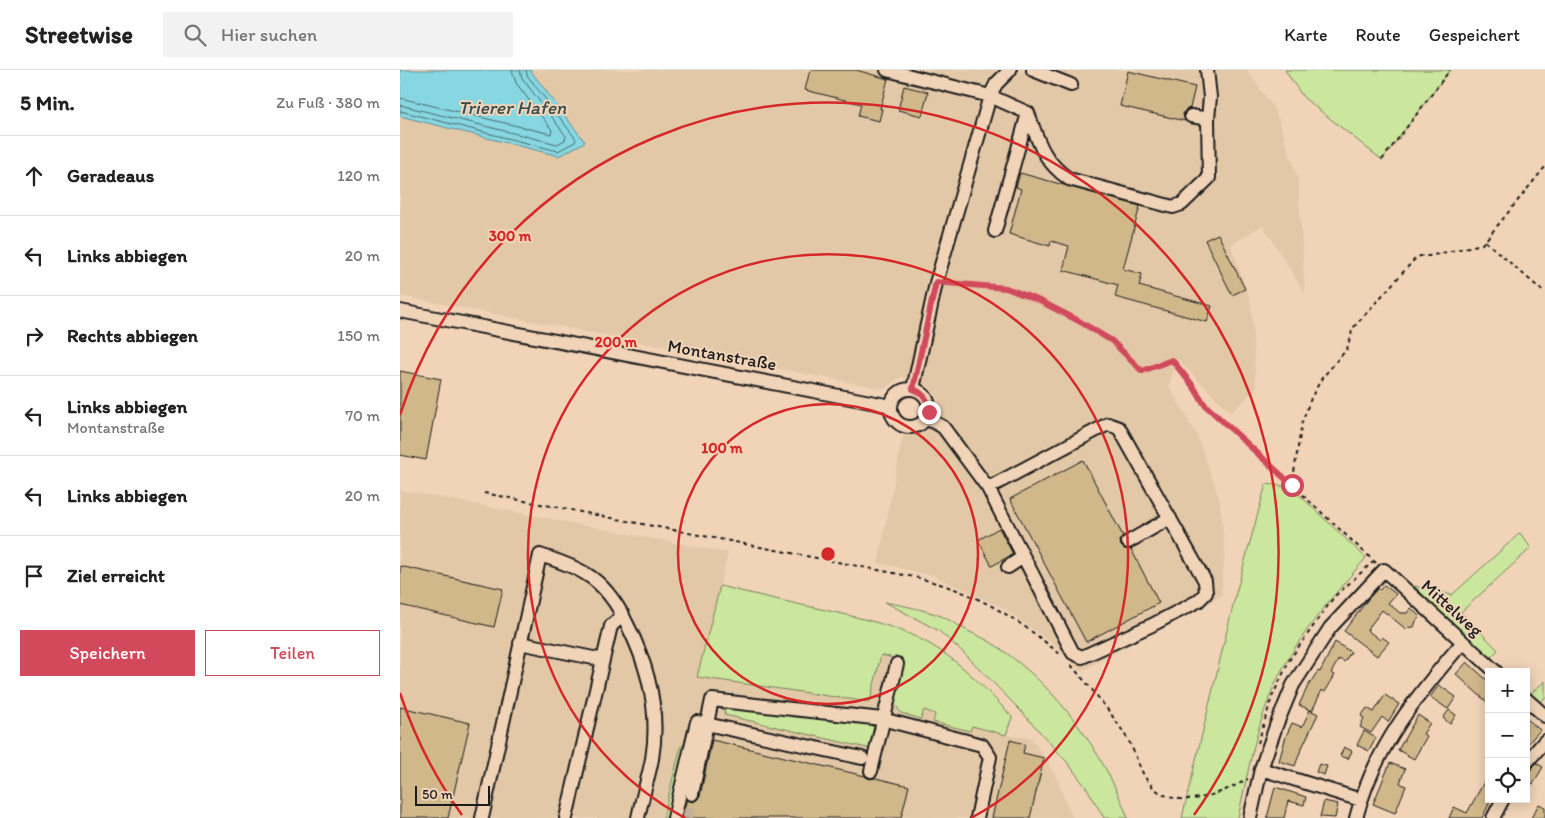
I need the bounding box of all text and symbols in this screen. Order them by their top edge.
search box [163,12,513,57]
text: Streetwise [25,20,133,49]
icon: search [181,21,209,49]
text: Hier suchen [221,23,317,46]
text: Karte [1284,24,1327,46]
text: Route [1355,24,1401,46]
text: Gespeichert [1429,24,1520,46]
text: 5 Min. [20,90,75,115]
text: Zu Fuß · 380 m [276,93,380,112]
water label: Trierer Hafen [458,96,567,119]
icon: ahead [20,162,48,190]
text: Geradeaus [67,164,154,187]
text: 120 m [337,166,380,185]
text: 300 m [489,227,532,245]
icon: left [20,242,48,270]
text: Links abbiegen [67,244,187,267]
text: 20 m [345,246,380,265]
icon: right [20,322,48,350]
text: Rechts abbiegen [67,324,198,347]
text: 150 m [337,326,380,345]
text: 200 m [595,333,638,351]
street label: Montanstraße [666,335,778,375]
text: Links abbiegen [67,395,187,418]
route end [918,401,941,424]
icon: left [20,402,48,430]
text: 70 m [345,406,380,425]
text: Montanstraße [67,418,165,437]
text: 100 m [701,439,743,457]
route start [1281,474,1304,497]
icon: left [20,482,48,510]
text: Links abbiegen [67,484,187,507]
text: 20 m [345,486,380,505]
centre of rings [819,545,837,563]
icon: arrive [20,562,48,590]
text: Ziel erreicht [67,564,165,587]
street label: Mittelweg [1417,575,1488,642]
button: Speichern [20,630,195,676]
button: Teilen [205,630,380,676]
map controls [1485,668,1530,803]
button: + [1485,668,1530,713]
button: − [1485,713,1530,758]
button: locate [1485,758,1530,803]
scale bar [415,783,490,806]
text: 50 m [422,786,453,803]

